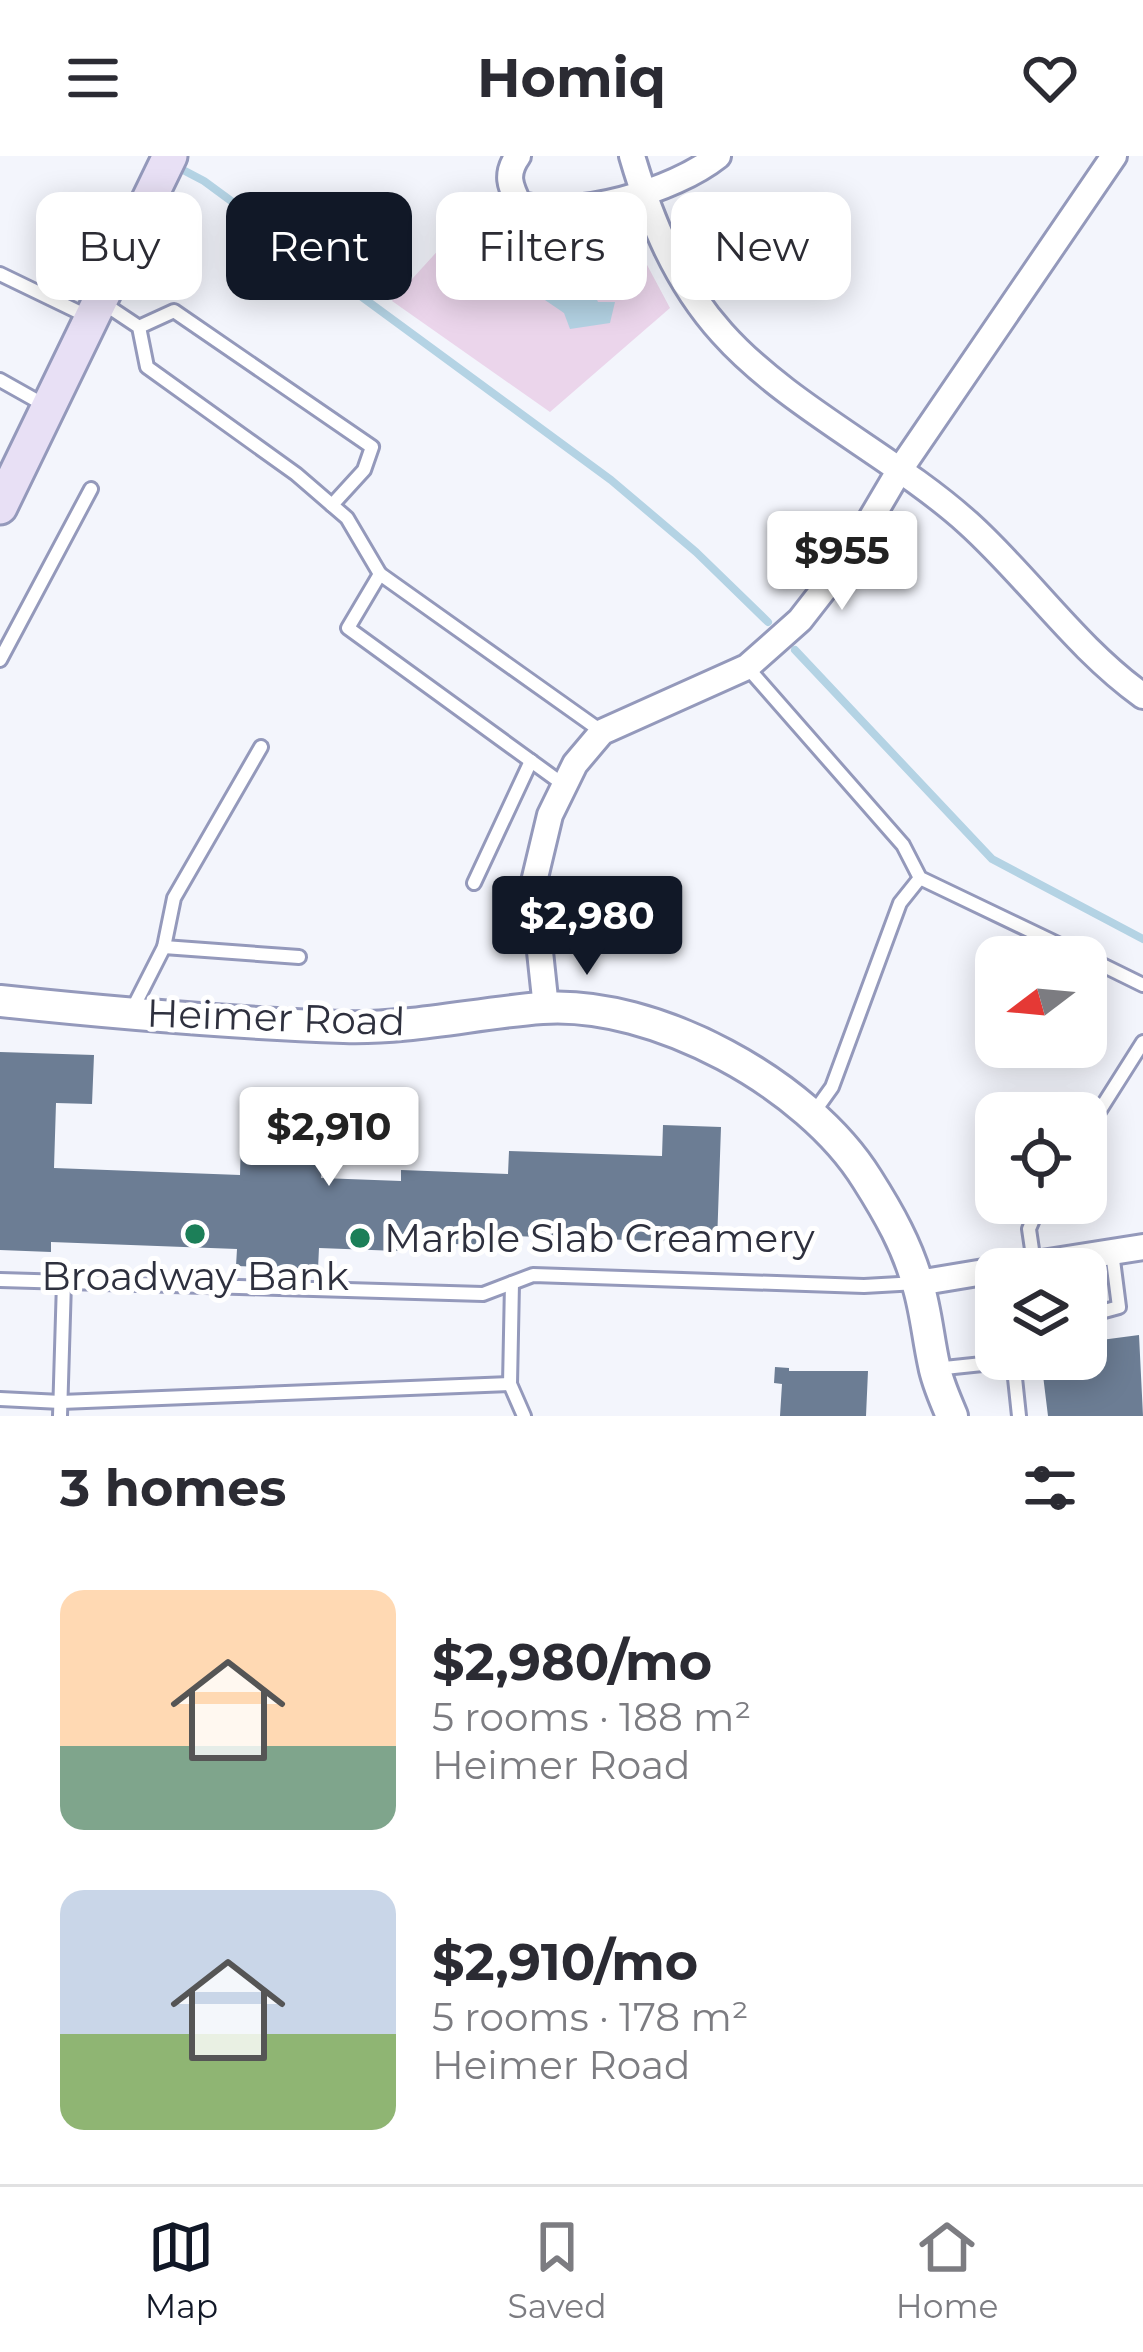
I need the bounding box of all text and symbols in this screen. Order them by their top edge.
icon: menu [60,45,126,111]
text: Homiq [477,45,666,111]
icon: heart [1017,45,1083,111]
chip: Buy [36,192,202,300]
chip: Rent [226,192,412,300]
chip: Filters [436,192,647,300]
chip: New [671,192,851,300]
pin: $955 [771,511,913,613]
text: $955 [794,526,890,574]
pin: $2,980 [489,876,685,978]
text: $2,980 [519,891,655,939]
north arrow [975,936,1107,1068]
map controls [975,936,1107,1380]
street label: Heimer Road [146,989,406,1045]
pin: $2,910 [231,1087,427,1189]
button: locate [975,1092,1107,1224]
text: $2,910 [267,1102,391,1150]
place label: Marble Slab Creamery [384,1214,816,1262]
marker: Broadway Bank [182,1221,208,1247]
marker: Marble Slab Creamery [347,1225,373,1251]
button: layers [975,1248,1107,1380]
place label: Broadway Bank [41,1252,349,1300]
icon: filters [1017,1455,1083,1521]
text: 3 homes [60,1457,286,1519]
text: $2,980/mo [432,1631,712,1693]
icon: home [156,1638,300,1782]
text: 5 rooms · 188 m² [432,1693,751,1741]
text: Heimer Road [432,1741,691,1789]
text: $2,910/mo [432,1931,698,1993]
icon: home [156,1938,300,2082]
text: 5 rooms · 178 m² [432,1993,749,2041]
text: Heimer Road [432,2041,691,2089]
tab: Map [145,2214,218,2326]
tab: Saved [507,2214,607,2326]
tab: Home [896,2214,998,2326]

